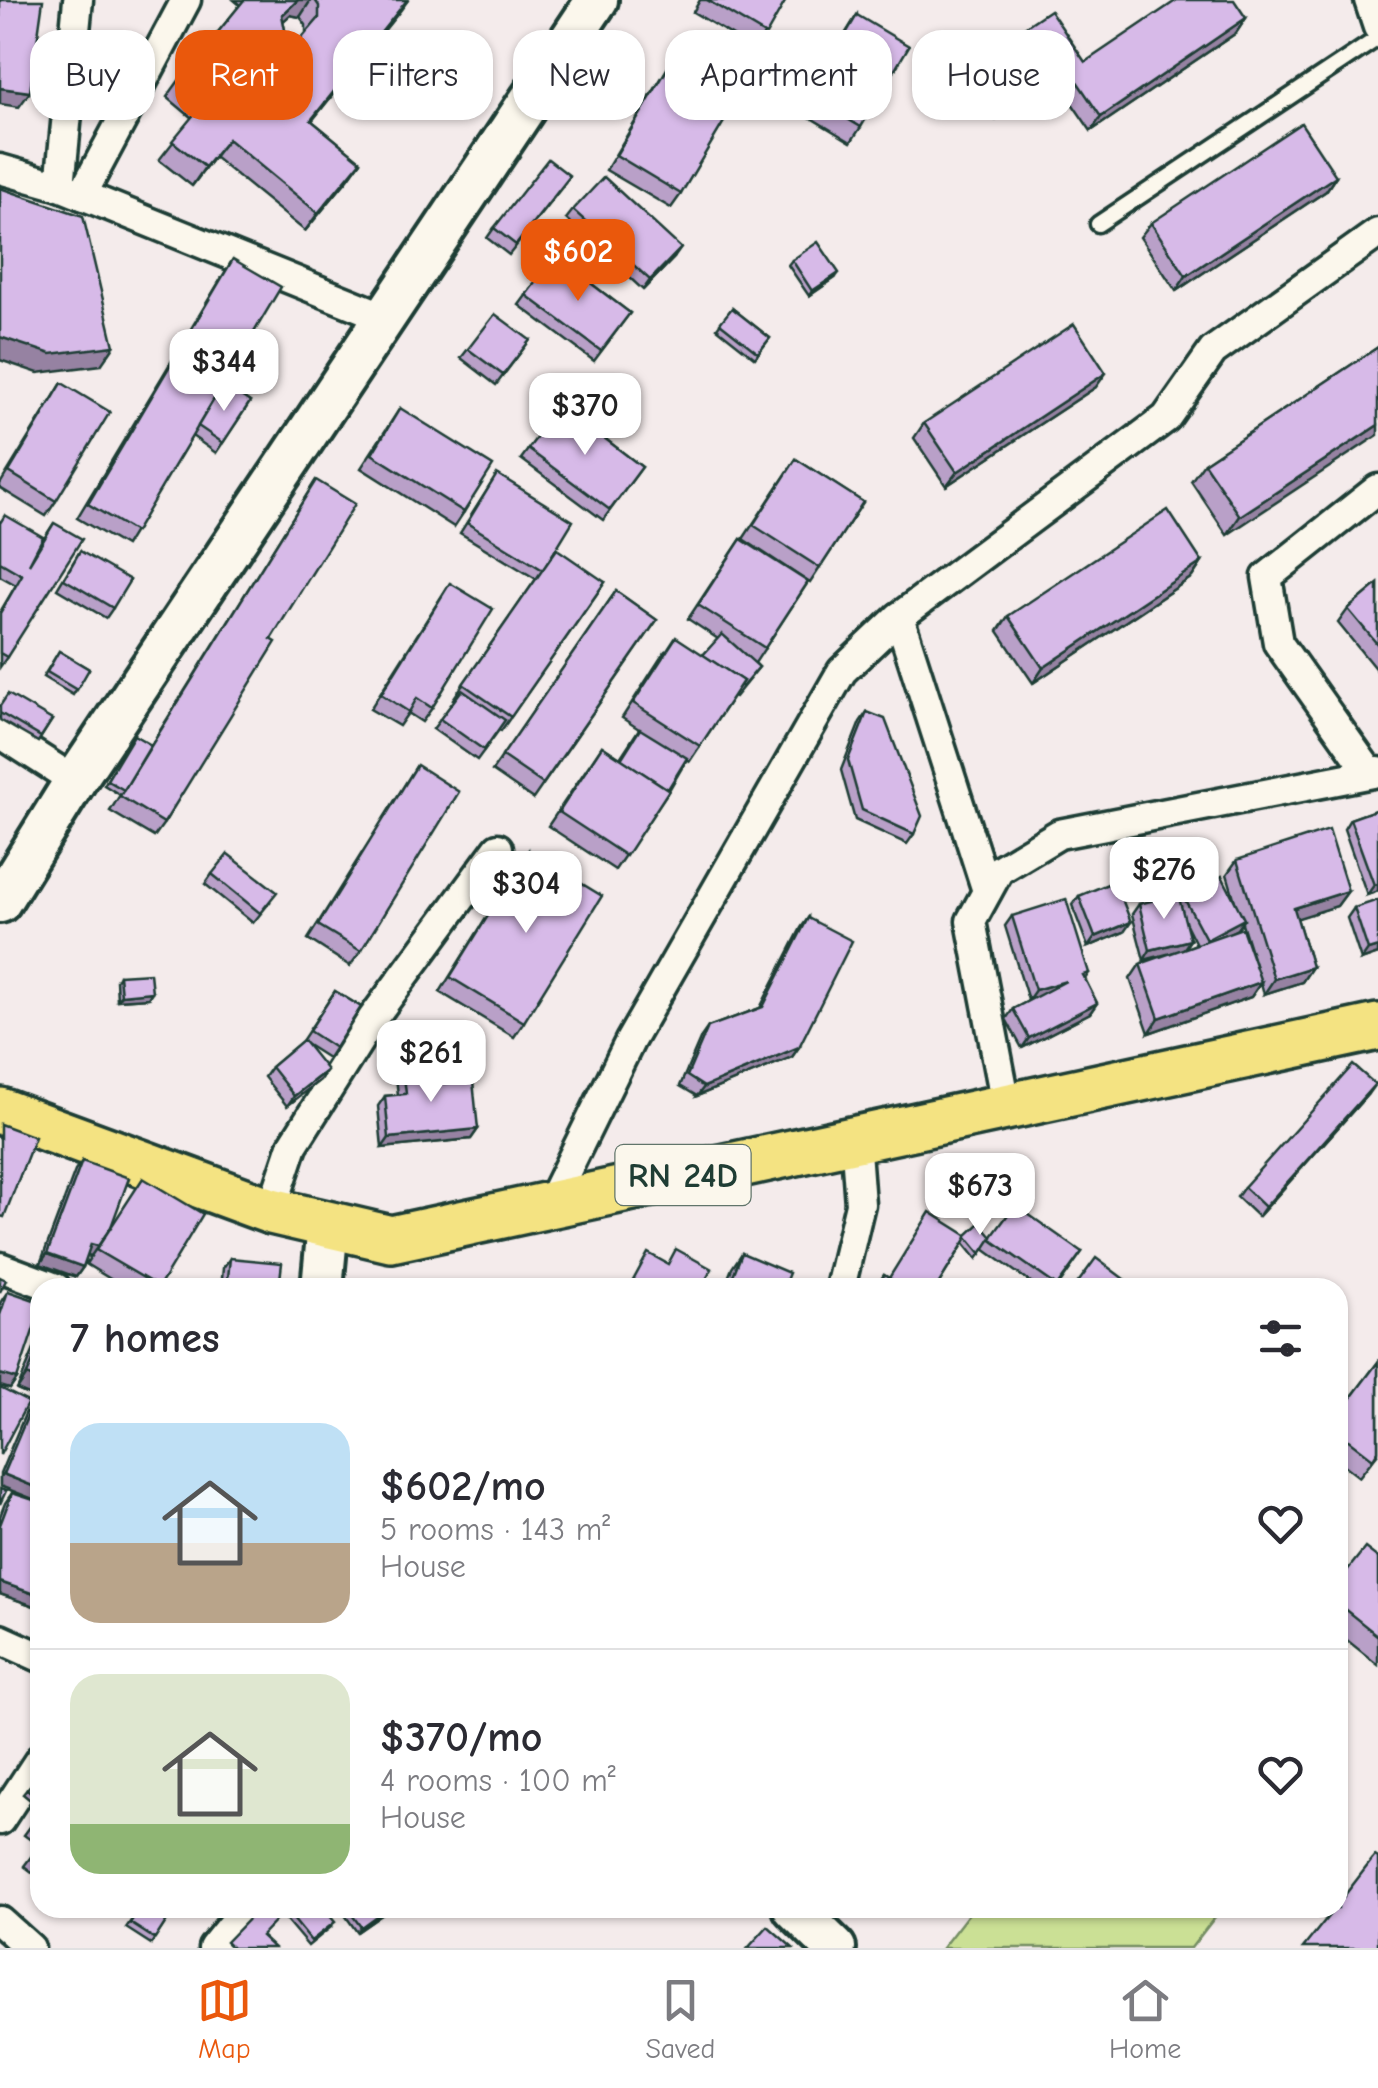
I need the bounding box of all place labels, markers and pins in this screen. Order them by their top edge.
pin: $602 [519,219,637,304]
pin: $344 [165,329,283,414]
pin: $370 [526,373,644,458]
pin: $276 [1105,837,1223,922]
pin: $304 [467,851,585,936]
pin: $261 [372,1020,490,1105]
pin: $673 [921,1153,1039,1238]

